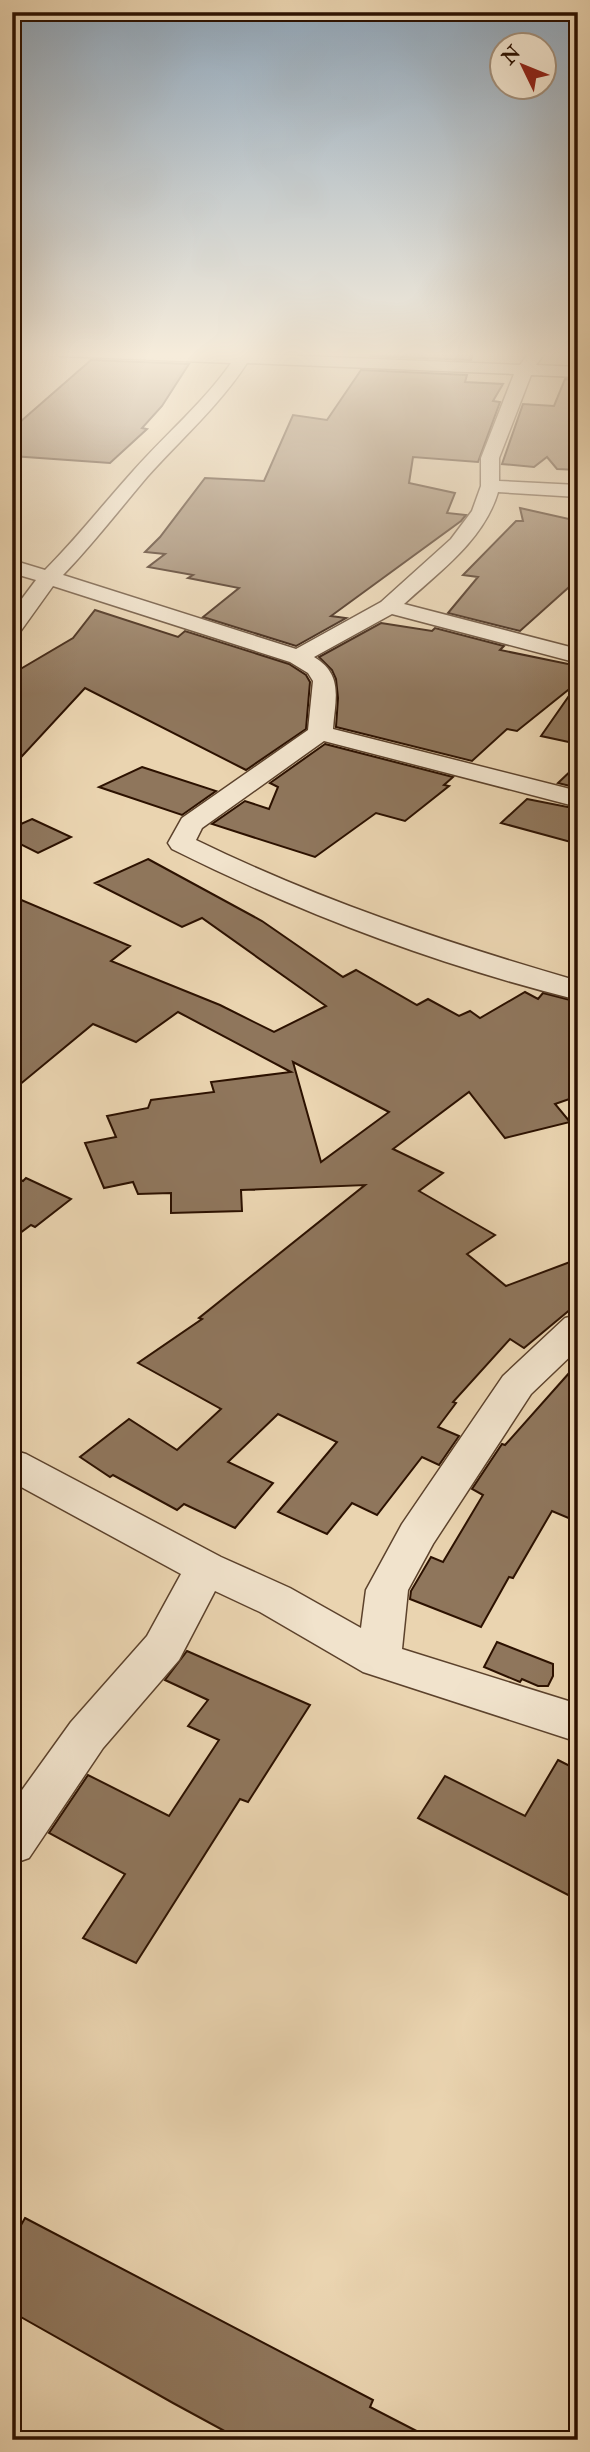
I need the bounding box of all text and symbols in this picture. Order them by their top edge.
north arrow [489,32,558,102]
text: N [496,40,527,70]

